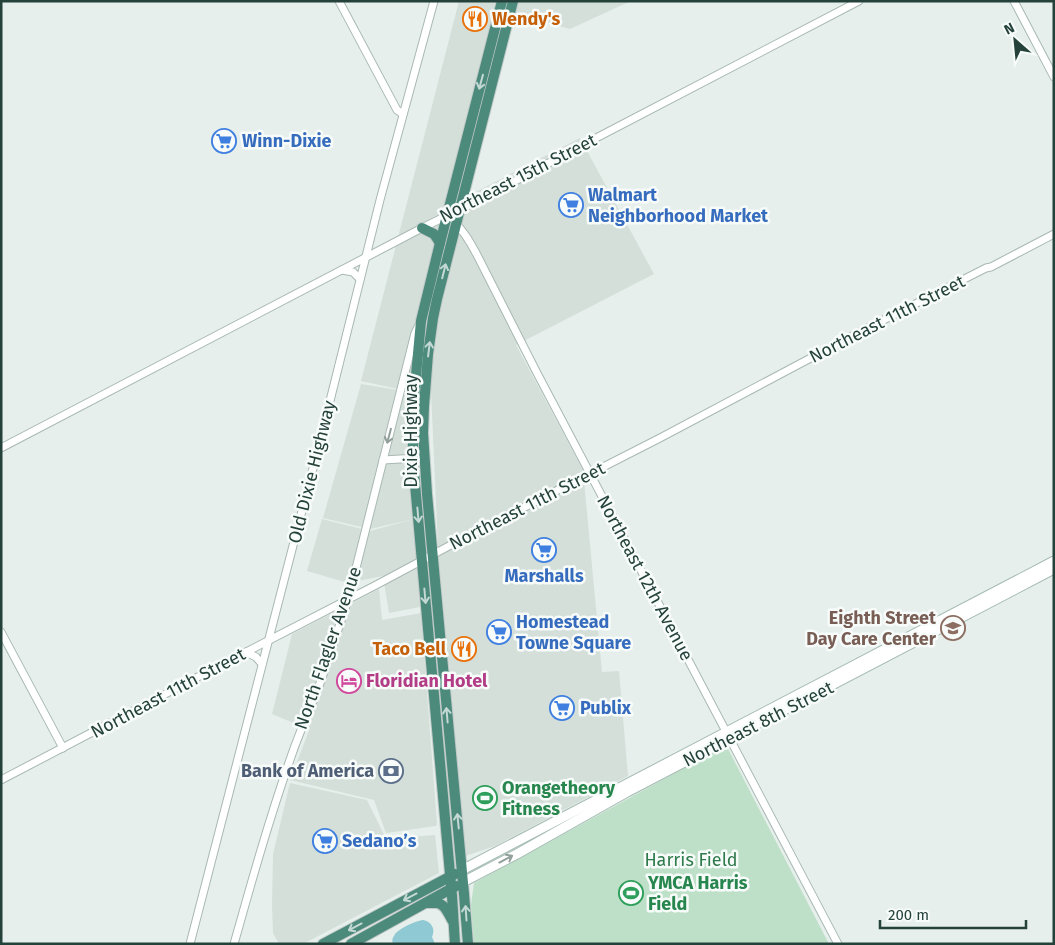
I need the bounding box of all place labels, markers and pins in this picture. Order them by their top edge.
restaurant icon: Wendy's [462,6,488,32]
place label: Wendy's [492,8,561,30]
supermarket icon: Winn-Dixie [211,128,237,154]
place label: Winn-Dixie [242,130,332,152]
place label: Walmart Neighborhood Market [588,184,769,227]
supermarket icon: Walmart Neighborhood Market [558,192,584,218]
supermarket icon: Marshalls [531,537,557,563]
place label: Marshalls [504,565,584,587]
place label: Eighth Street Day Care Center [806,607,937,650]
place label: Homestead Towne Square [516,611,631,654]
school or university icon: Eighth Street Day Care Center [940,615,966,641]
supermarket icon: Homestead Towne Square [486,619,512,645]
restaurant icon: Taco Bell [451,636,477,662]
place label: Taco Bell [373,638,447,660]
hotel icon: Floridian Hotel [336,668,362,694]
place label: Floridian Hotel [366,670,488,692]
supermarket icon: Publix [549,695,575,721]
place label: Publix [580,697,632,719]
bank icon: Bank of America [378,758,404,784]
place label: Bank of America [241,760,374,782]
place label: Orangetheory Fitness [502,777,616,820]
sports icon: Orangetheory Fitness [472,785,498,811]
supermarket icon: Sedano’s [312,828,338,854]
place label: Sedano’s [342,830,417,852]
place label: YMCA Harris Field [647,872,748,915]
sports icon: YMCA Harris Field [618,880,644,906]

